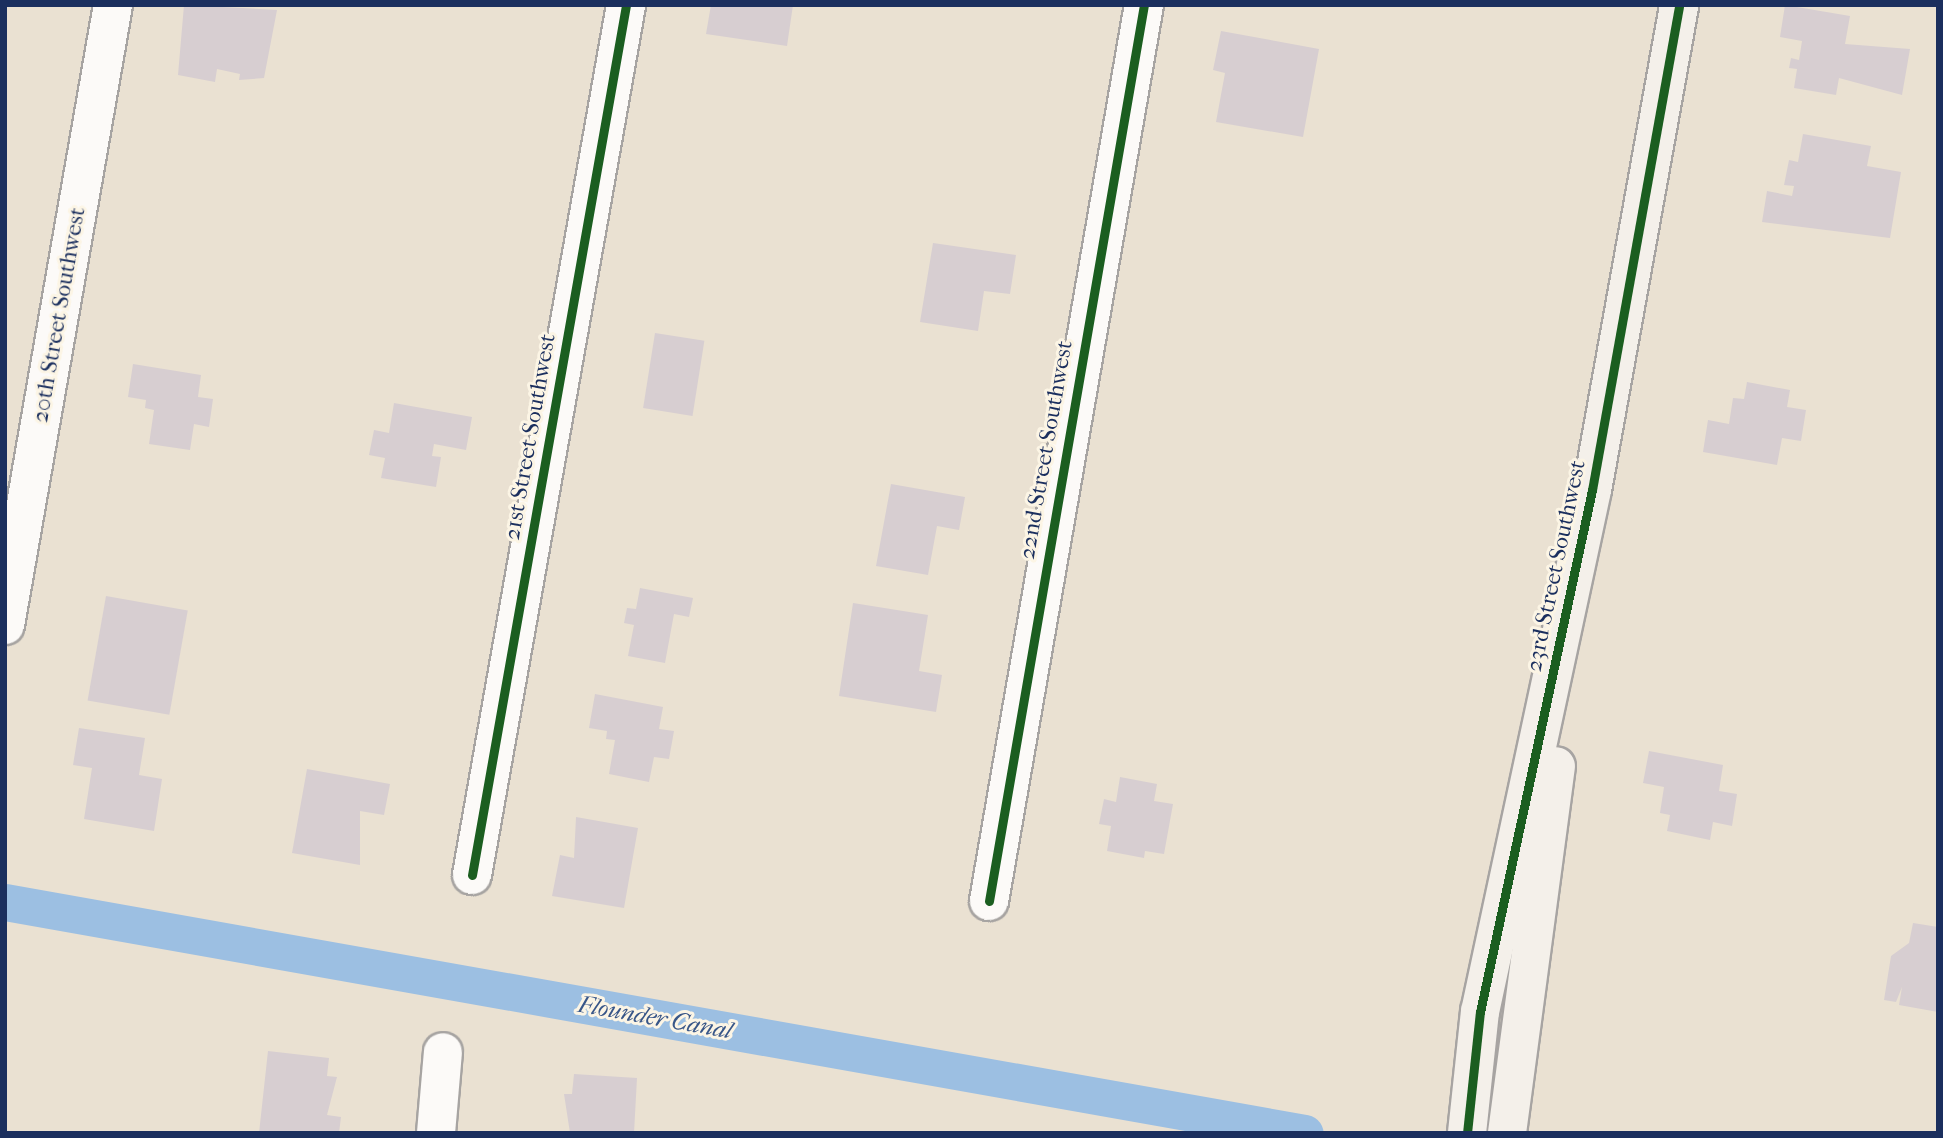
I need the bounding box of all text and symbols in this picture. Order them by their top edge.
street label: 20th Street Southwest [26,205,92,425]
street label: 21st Street Southwest [498,332,562,542]
street label: 22nd Street Southwest [1013,338,1079,562]
street label: 23rd Street Southwest [1520,458,1592,674]
water label: Flounder Canal [576,990,734,1046]

